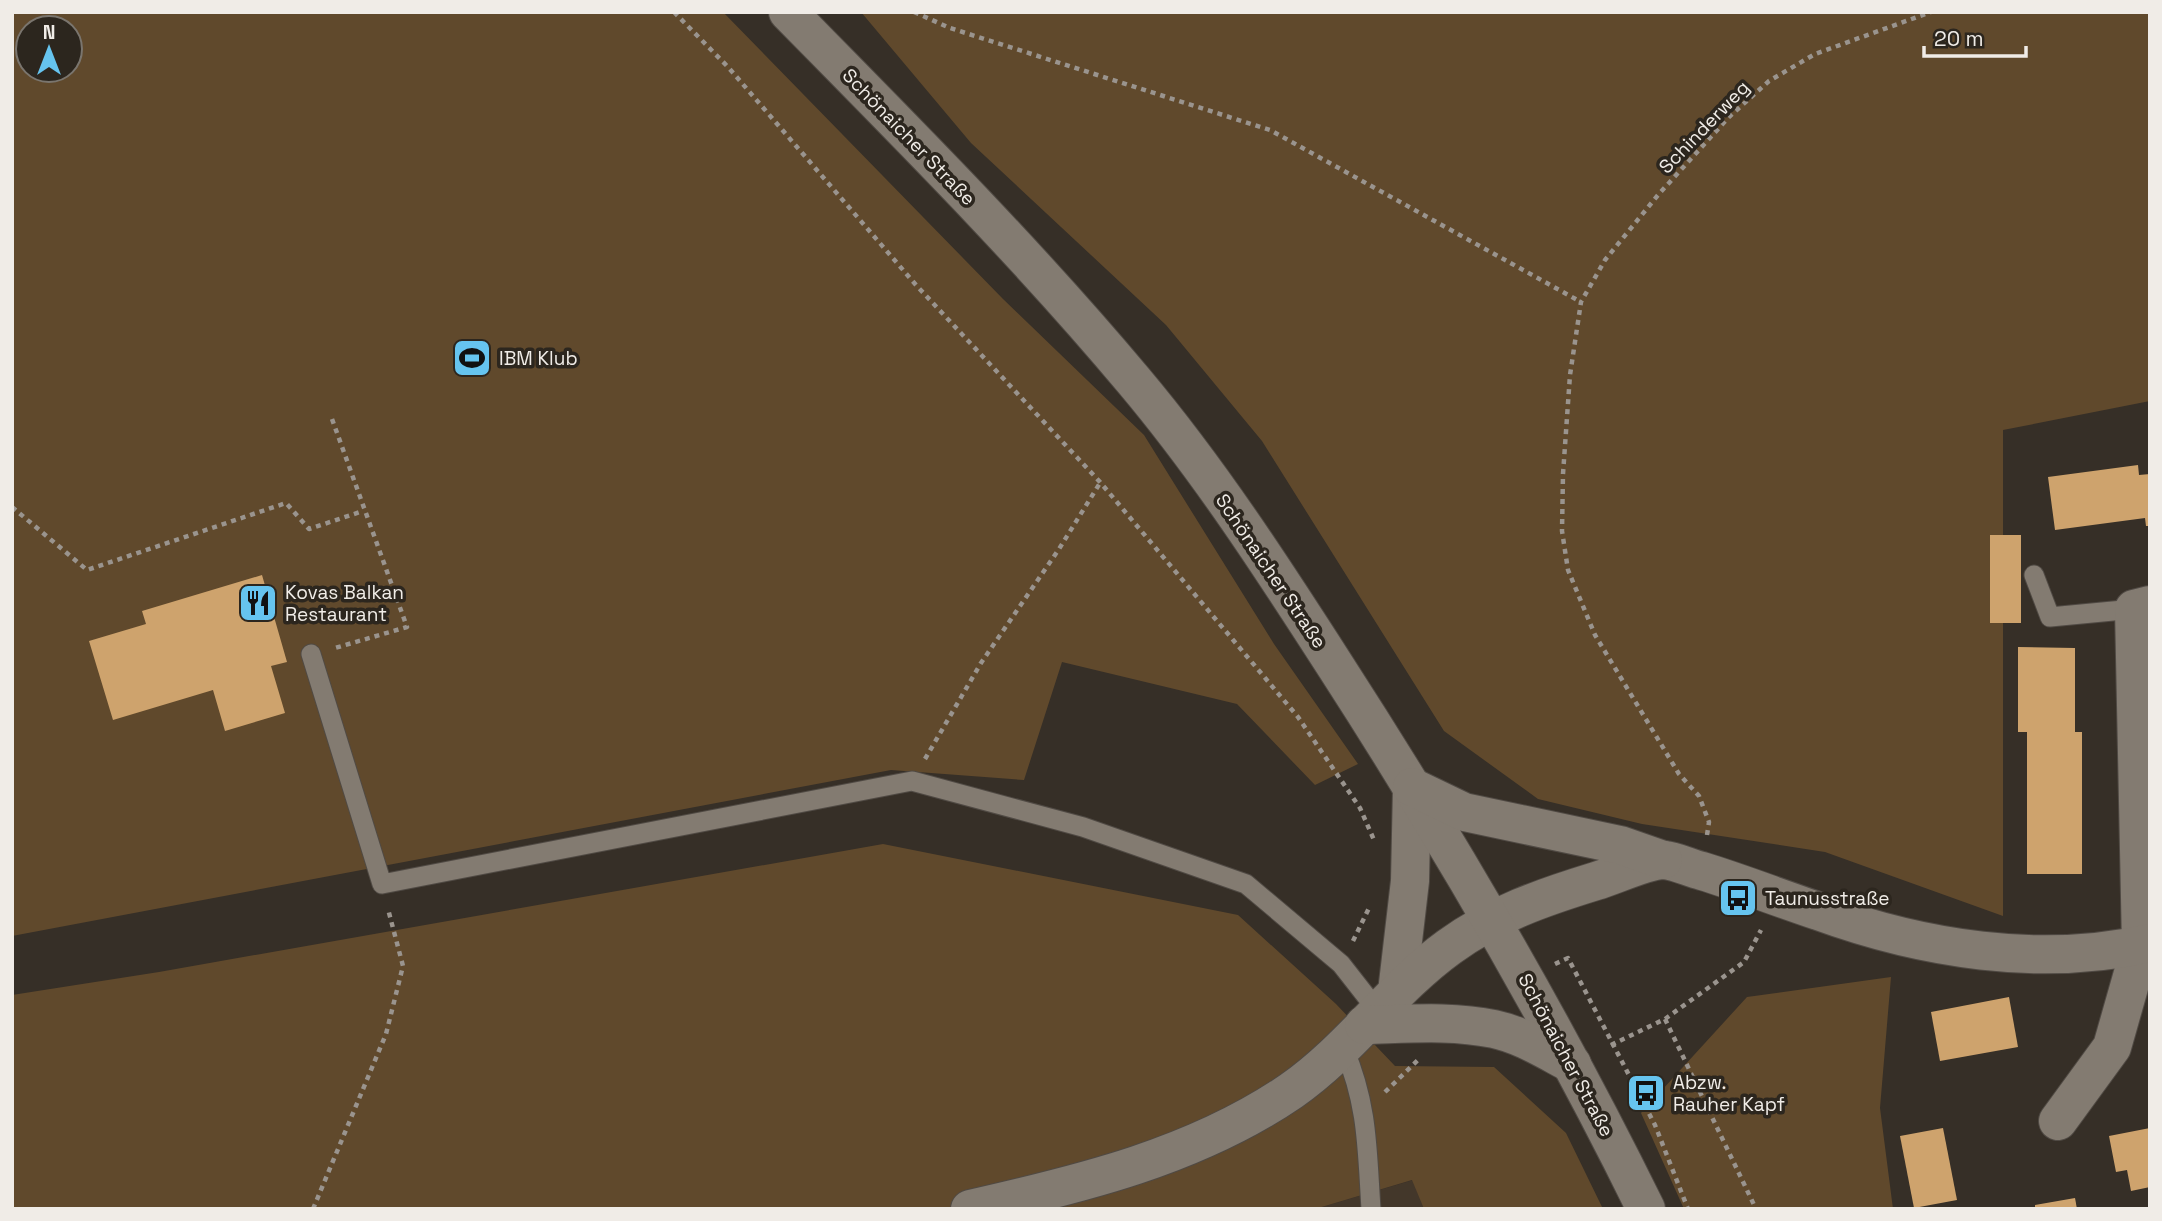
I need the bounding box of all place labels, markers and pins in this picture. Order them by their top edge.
sports icon: IBM Klub [451,337,493,379]
place label: IBM Klub [499,346,578,371]
place label: Kovas Balkan Restaurant [285,580,404,627]
restaurant icon: Kovas Balkan Restaurant [237,582,279,624]
bus stop icon: Taunusstraße [1717,877,1759,919]
place label: Taunusstraße [1765,886,1889,911]
place label: Abzw. Rauher Kapf [1673,1070,1785,1117]
bus stop icon: Abzw. Rauher Kapf [1625,1072,1667,1114]

